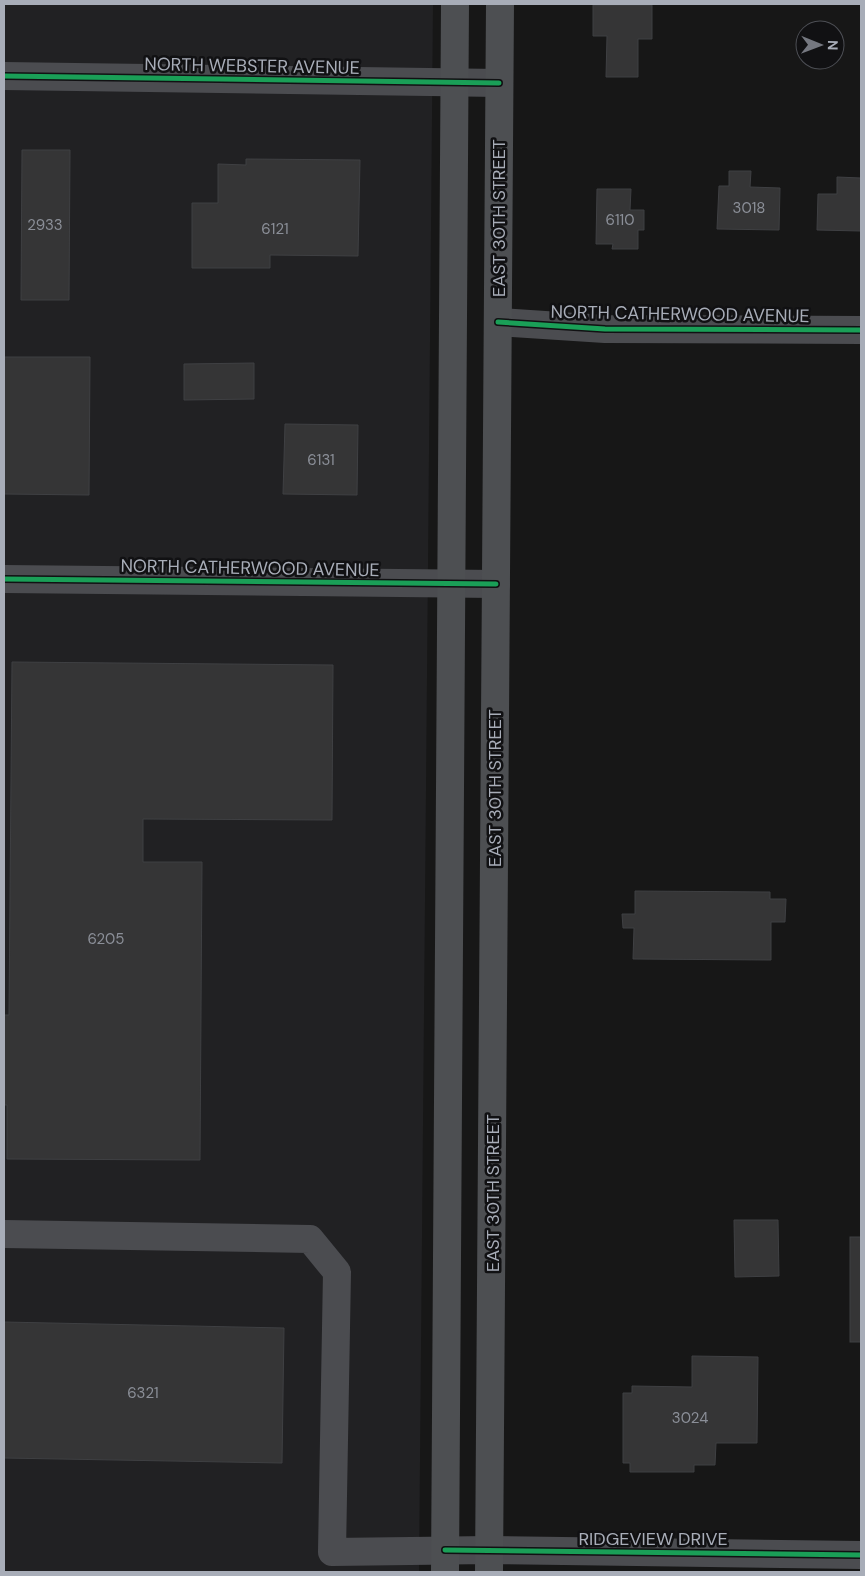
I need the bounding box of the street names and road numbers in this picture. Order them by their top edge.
street label: NORTH WEBSTER AVENUE [144,52,360,80]
street label: EAST 30TH STREET [487,139,511,297]
street label: NORTH CATHERWOOD AVENUE [550,300,810,328]
street label: NORTH CATHERWOOD AVENUE [120,554,380,582]
street label: EAST 30TH STREET [483,709,507,867]
street label: EAST 30TH STREET [481,1114,505,1272]
street label: RIDGEVIEW DRIVE [578,1527,728,1551]

